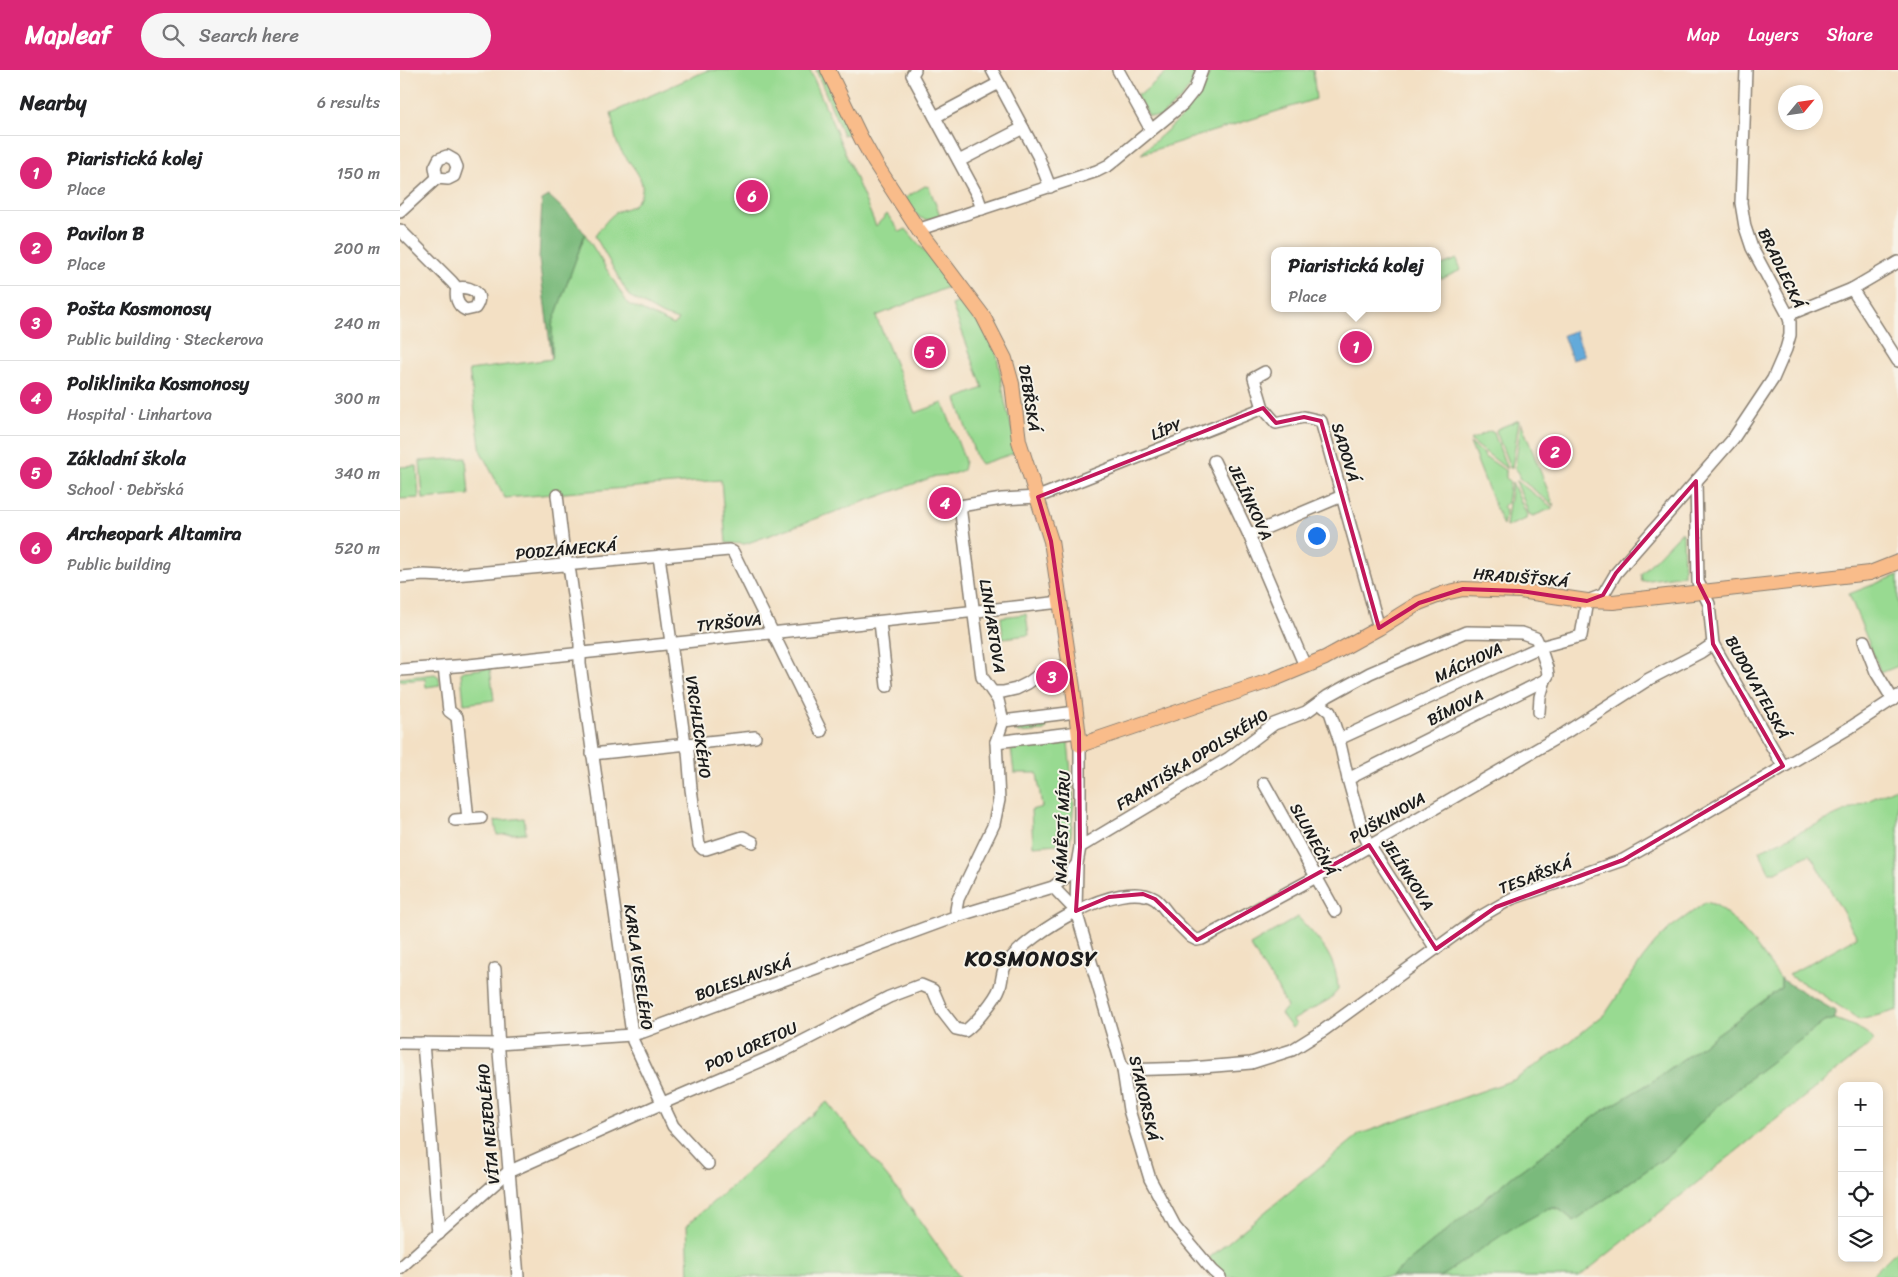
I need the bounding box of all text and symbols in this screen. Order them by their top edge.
search box [141,13,491,58]
text: Mapleaf [25,14,111,56]
text: Search here [199,19,299,52]
text: Map [1687,19,1720,51]
text: Layers [1748,19,1799,51]
text: Share [1827,19,1873,51]
icon: search [159,21,187,49]
text: Nearby [20,84,86,122]
north arrow [1778,85,1823,130]
text: 6 results [317,88,380,117]
text: Piaristická kolej [67,142,203,175]
text: 1 [33,159,39,188]
text: 150 m [337,159,380,188]
text: Place [67,175,106,204]
pin: 6 [736,177,768,215]
text: Pavilon B [67,217,144,250]
street label: BRADLECKÁ [1750,223,1815,316]
text: 2 [31,234,41,263]
text: 200 m [334,234,380,263]
popup [1271,247,1441,312]
text: Piaristická kolej [1288,249,1424,282]
text: Place [67,250,106,279]
text: Place [1288,282,1327,311]
text: Pošta Kosmonosy [67,292,211,325]
text: 3 [32,309,40,338]
text: 240 m [334,309,380,338]
text: Public building · Steckerova [67,325,264,354]
pin: 1 [1340,328,1372,366]
pin: 5 [914,333,946,371]
street label: DEBŘSKÁ [1010,363,1049,436]
text: Poliklinika Kosmonosy [67,367,249,400]
text: 4 [31,384,41,413]
text: 300 m [335,384,380,413]
text: Hospital · Linhartova [67,400,212,429]
street label: LÍPY [1146,410,1187,449]
street label: SADOVÁ [1323,419,1369,488]
pin: 2 [1539,433,1571,471]
text: Základní škola [67,442,186,475]
street label: JELÍNKOVA [1220,458,1281,545]
text: 5 [31,459,41,488]
text: 340 m [335,459,380,488]
text: School · Debřská [67,475,184,504]
pin: 4 [929,484,961,522]
text: Archeopark Altamira [67,517,241,550]
your location [1304,523,1330,549]
street label: PODZÁMECKÁ [514,530,620,568]
text: 6 [31,534,41,563]
text: 520 m [334,534,380,563]
text: Public building [67,550,171,579]
street label: HRADIŠŤSKÁ [1472,559,1572,596]
street label: LINHARTOVA [971,577,1014,675]
street label: TYRŠOVA [695,605,763,640]
street label: BUDOVATELSKÁ [1717,630,1799,747]
street label: MÁCHOVA [1429,634,1507,691]
pin: 3 [1036,658,1068,696]
street label: VRCHLICKÉHO [677,674,720,780]
street label: BÍMOVA [1422,681,1489,734]
street label: FRANTIŠKA OPOLSKÉHO [1110,701,1275,818]
street label: NÁMĚSTÍ MÍRU [1046,770,1079,884]
street label: PUŠKINOVA [1344,784,1431,851]
street label: SLUNEČNÁ [1282,797,1347,883]
street label: JELÍNKOVA [1373,831,1442,916]
street label: TESAŘSKÁ [1494,847,1579,903]
street label: KARLA VESELÉHO [615,902,662,1032]
district label: KOSMONOSY [964,940,1099,978]
street label: BOLESLAVSKÁ [691,947,798,1009]
street label: POD LORETOU [700,1013,803,1080]
street label: STAKORSKÁ [1121,1052,1169,1146]
street label: VÍTA NEJEDLÉHO [469,1062,508,1186]
map controls [1838,1082,1883,1262]
button: + [1838,1082,1883,1127]
button: − [1838,1127,1883,1172]
button: locate [1838,1172,1883,1217]
button: layers [1838,1217,1883,1262]

